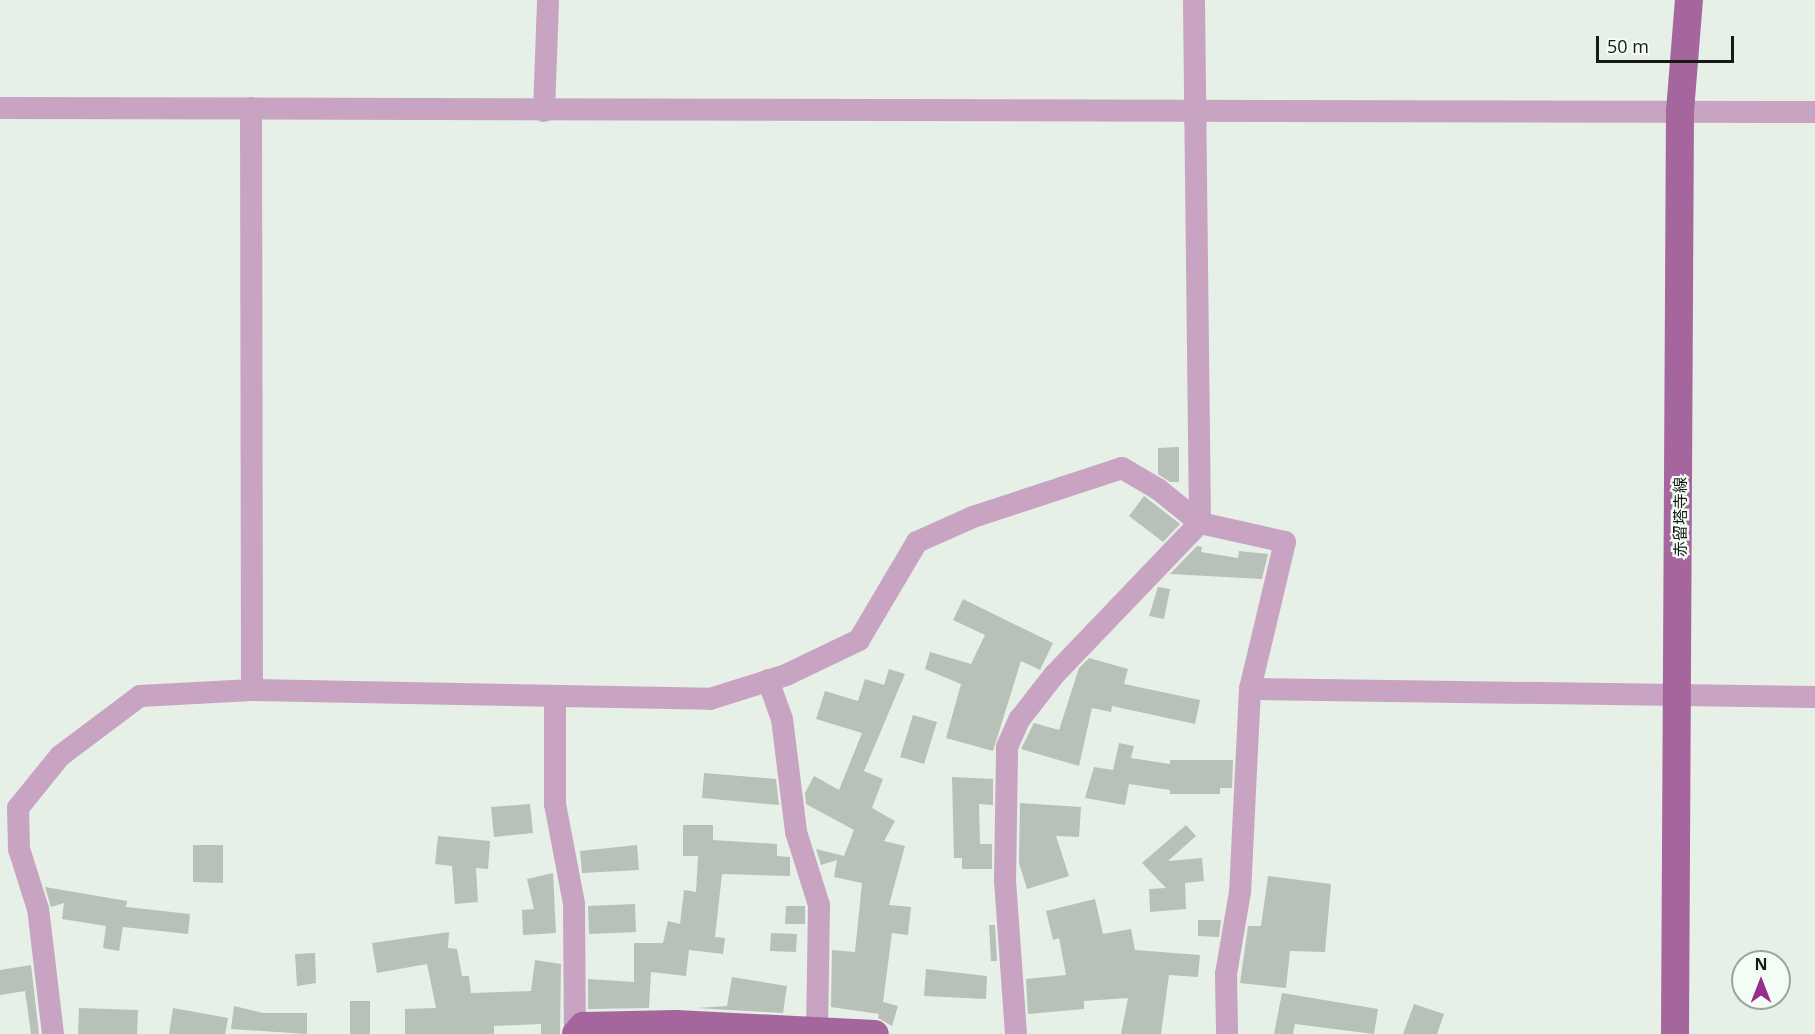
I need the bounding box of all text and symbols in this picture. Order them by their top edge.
scale bar [1599,24,1737,62]
text: 50 m [1607,34,1649,58]
street label: 赤留塔寺線 [1670,477,1690,557]
north arrow [1731,950,1791,1010]
text: N [1754,953,1768,975]

